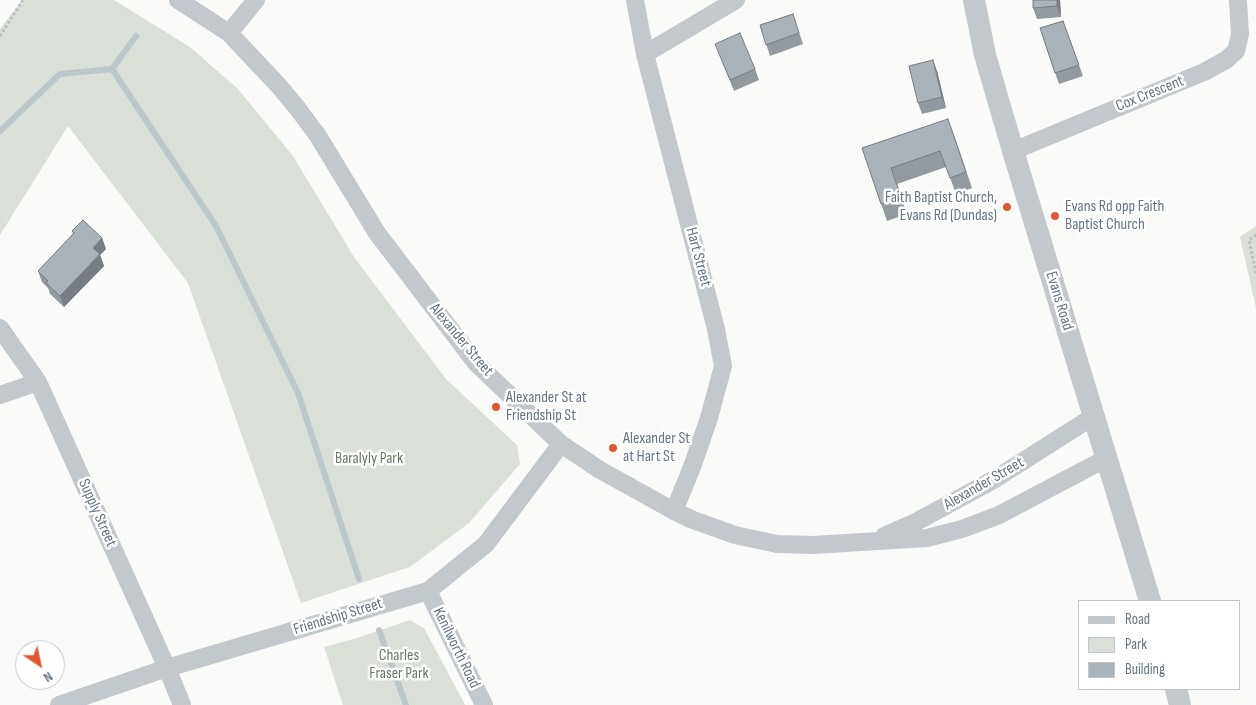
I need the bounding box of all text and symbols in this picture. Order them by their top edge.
street label: Cox Crescent [1113,72,1187,116]
place label: Faith Baptist Church, Evans Rd (Dundas) [885,188,997,226]
place label: Evans Rd opp Faith Baptist Church [1065,197,1164,235]
marker: Faith Baptist Church, Evans Rd (Dundas) [1001,201,1013,213]
marker: Evans Rd opp Faith Baptist Church [1049,210,1061,222]
street label: Hart Street [681,225,715,289]
street label: Evans Road [1041,269,1077,333]
street label: Alexander Street [425,300,497,380]
place label: Alexander St at Friendship St [506,388,587,426]
marker: Alexander St at Friendship St [490,401,502,413]
place label: Alexander St at Hart St [623,429,690,467]
marker: Alexander St at Hart St [607,442,619,454]
park label: Baralyly Park [335,449,403,469]
street label: Alexander Street [941,453,1027,515]
street label: Supply Street [74,476,120,550]
street label: Friendship Street [291,594,385,640]
legend [1078,600,1241,690]
street label: Kenilworth Road [428,604,484,692]
text: Road [1125,610,1150,629]
text: Park [1125,635,1147,654]
north arrow [15,640,65,690]
park label: Charles Fraser Park [369,646,429,684]
text: Building [1125,660,1165,679]
text: N [40,668,56,686]

